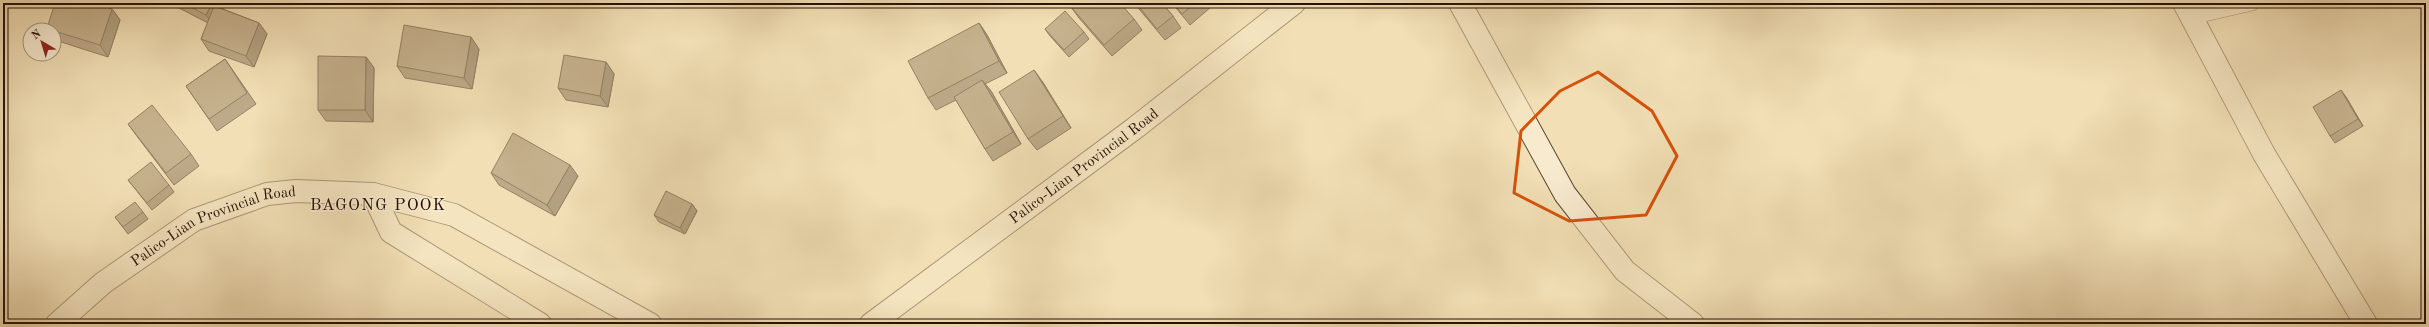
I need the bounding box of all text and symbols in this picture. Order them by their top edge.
north arrow [22,22,62,62]
text: N [30,28,44,42]
street label: Palico-Lian Provincial Road [1007,107,1162,227]
street label: Palico-Lian Provincial Road [129,185,297,270]
district label: BAGONG POOK [310,197,446,214]

